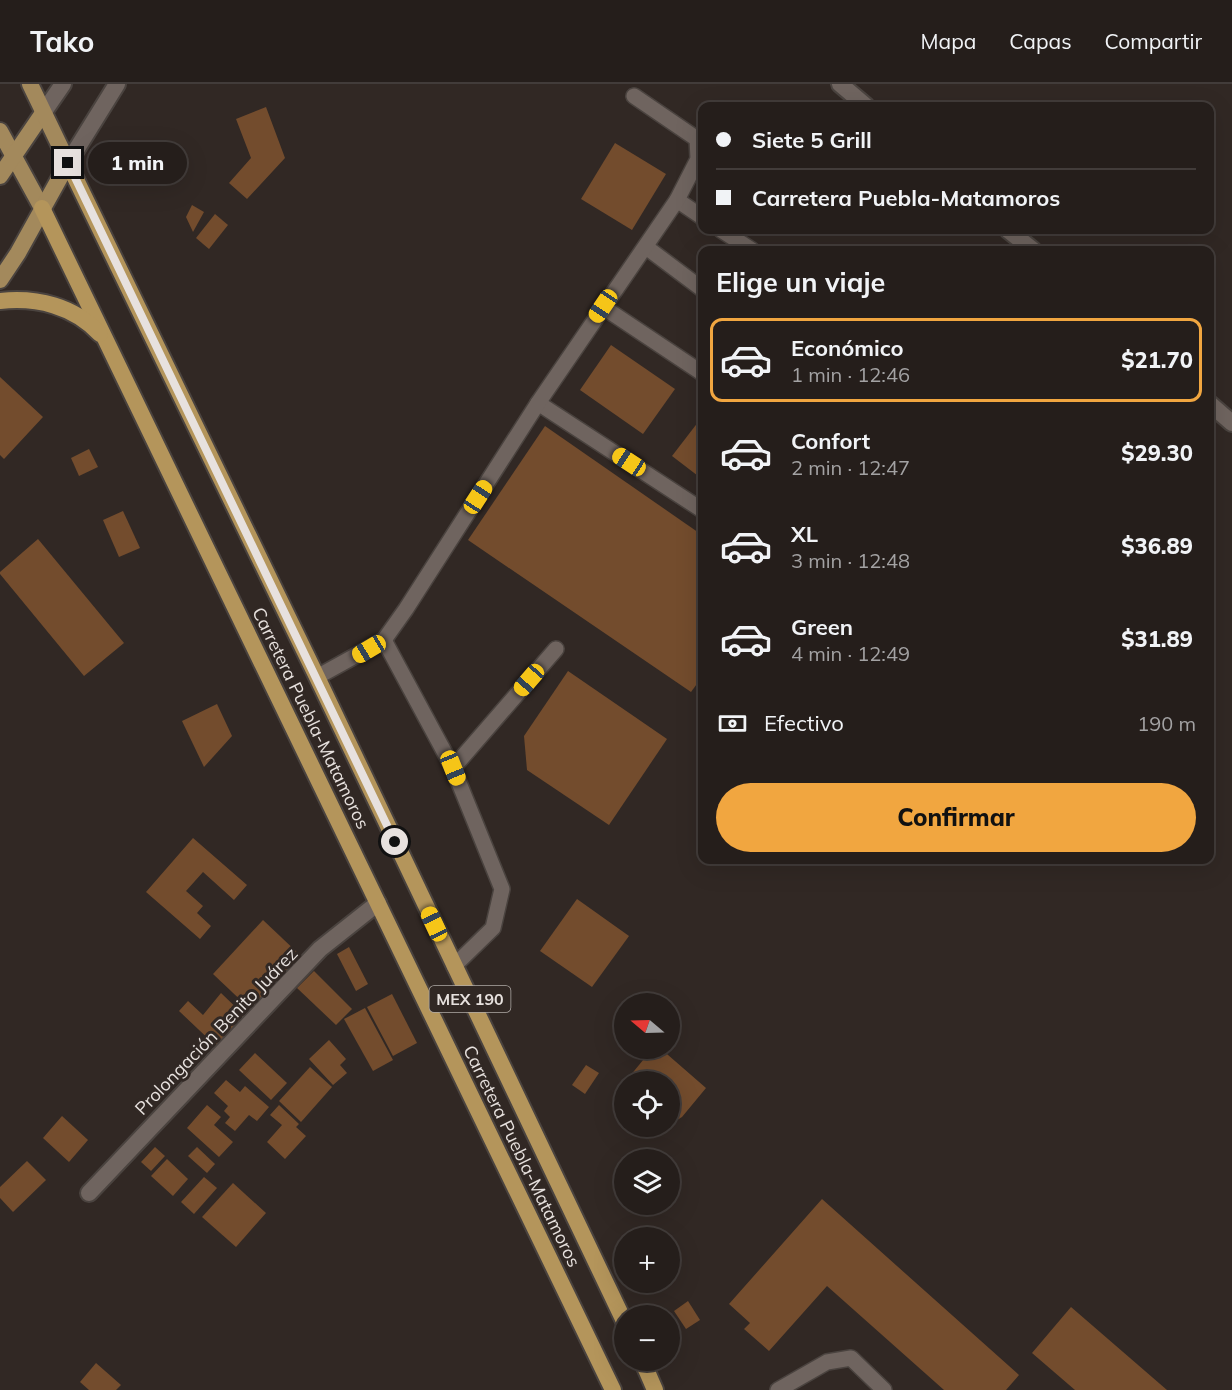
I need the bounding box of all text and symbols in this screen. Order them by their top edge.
text: Tako [30,24,94,59]
text: Mapa [921,28,976,54]
text: Capas [1009,28,1072,54]
text: Compartir [1105,28,1202,54]
text: Siete 5 Grill [752,126,872,154]
callout: 1 min [89,142,188,184]
route end [54,149,81,176]
text: 1 min [111,150,164,175]
text: Carretera Puebla-Matamoros [752,184,1060,212]
text: Elige un viaje [716,265,885,299]
car [585,286,621,326]
icon: car [719,333,773,387]
text: Económico [791,334,904,362]
text: $21.70 [1121,346,1193,374]
text: 1 min · 12:46 [791,362,910,387]
icon: car [719,426,773,480]
text: Confort [791,427,870,455]
text: $29.30 [1121,439,1193,467]
car [609,445,649,479]
text: 2 min · 12:47 [791,455,910,480]
car [461,477,495,517]
icon: car [719,519,773,573]
text: XL [791,520,818,548]
text: $36.89 [1121,532,1193,560]
text: 3 min · 12:48 [791,548,910,573]
street label: Carretera Puebla-Matamoros [247,603,375,833]
icon: car [719,612,773,666]
text: Green [791,613,853,641]
text: $31.89 [1121,625,1193,653]
car [349,632,389,666]
text: 4 min · 12:49 [791,641,910,666]
car [510,661,548,699]
icon: cash [716,707,749,740]
text: Efectivo [764,709,844,737]
text: 190 m [1137,711,1196,736]
car [438,748,468,788]
button: Confirmar [716,783,1196,852]
route start [381,828,408,855]
car [418,904,450,944]
street label: Prolongación Benito Juárez [130,942,302,1120]
road number: MEX 190 [430,986,510,1012]
north arrow [614,993,680,1059]
map controls [614,993,680,1371]
street label: Carretera Puebla-Matamoros [458,1041,586,1271]
button: locate [614,1071,680,1137]
button: layers [614,1149,680,1215]
button: + [614,1227,680,1293]
button: − [614,1305,680,1371]

